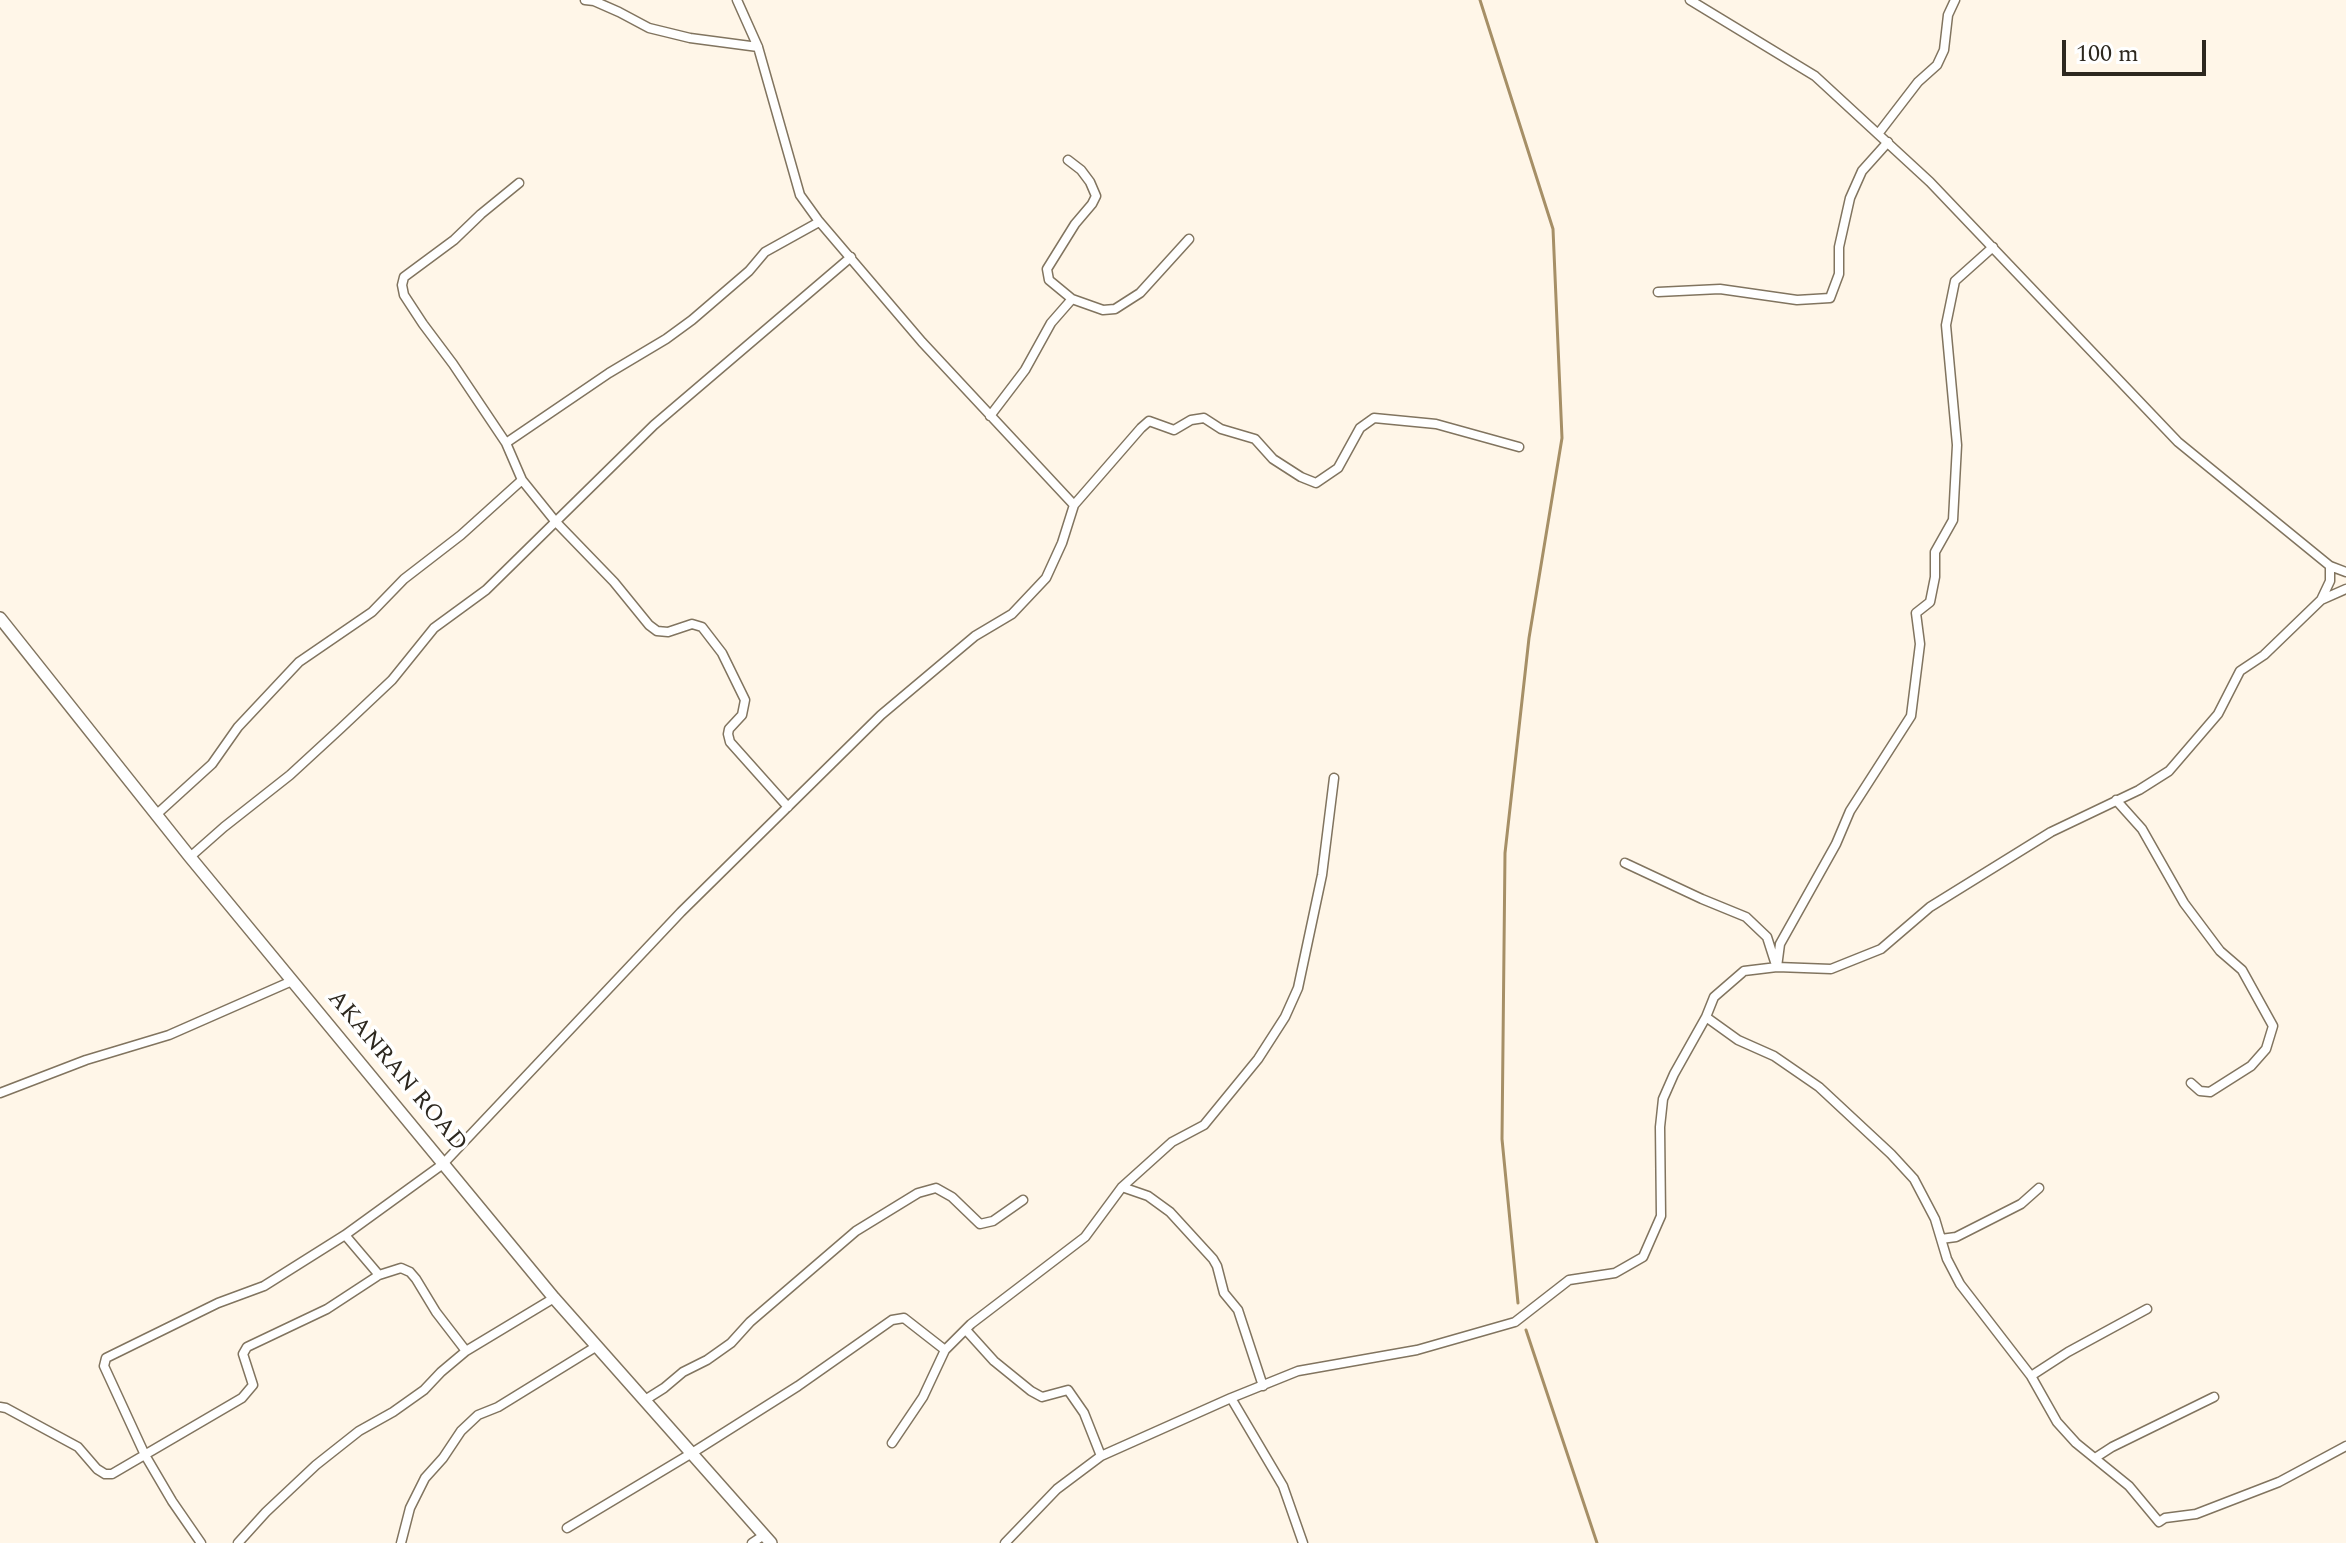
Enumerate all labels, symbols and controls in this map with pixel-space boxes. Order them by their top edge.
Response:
scale bar [2066,24,2210,74]
text: 100 m [2076,36,2139,72]
street label: AKANRAN ROAD [320,986,472,1158]

